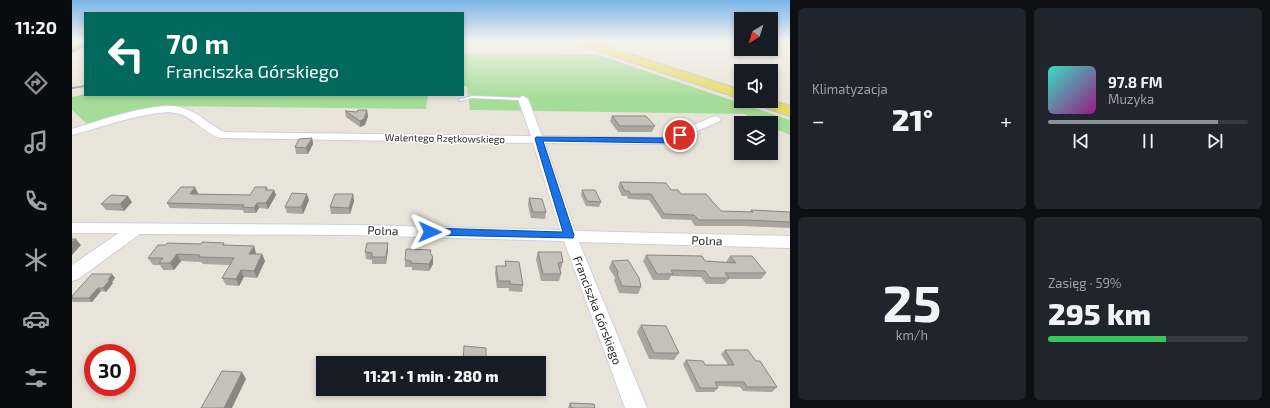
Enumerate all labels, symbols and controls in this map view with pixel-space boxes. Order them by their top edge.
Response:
north arrow [734,12,778,56]
map controls [734,12,778,160]
text: 11:20 [15,16,57,38]
text: 70 m [166,26,229,60]
icon: left [100,28,152,80]
text: Franciszka Górskiego [166,60,339,82]
button: sound [734,64,778,108]
icon: directions [22,69,50,97]
text: 97.8 FM [1108,73,1162,91]
text: Klimatyzacja [812,81,888,97]
text: Muzyka [1108,91,1154,107]
text: 21° [892,101,933,137]
text: − [812,107,825,133]
text: + [1000,107,1012,133]
button: layers [734,116,778,160]
pin [663,118,697,152]
icon: arrive [669,124,691,146]
icon: music [22,128,50,156]
icon: previous [1070,130,1092,152]
icon: pause [1137,130,1159,152]
icon: next [1204,130,1226,152]
street label: Walentego Rzętkowskiego [385,131,505,145]
icon: phone [22,187,50,215]
position arrow [409,211,451,253]
street label: Polna [367,222,399,238]
street label: Polna [691,232,723,248]
icon: climate [22,246,50,274]
street label: Franciszka Górskiego [571,254,625,367]
text: 25 [883,270,941,332]
text: Zasięg · 59% [1048,275,1121,291]
text: 295 km [1048,295,1151,331]
icon: car [22,305,50,333]
text: km/h [896,327,928,343]
speed limit sign: 30 [84,344,136,396]
icon: filters [22,364,50,392]
text: 11:21 · 1 min · 280 m [364,367,498,385]

